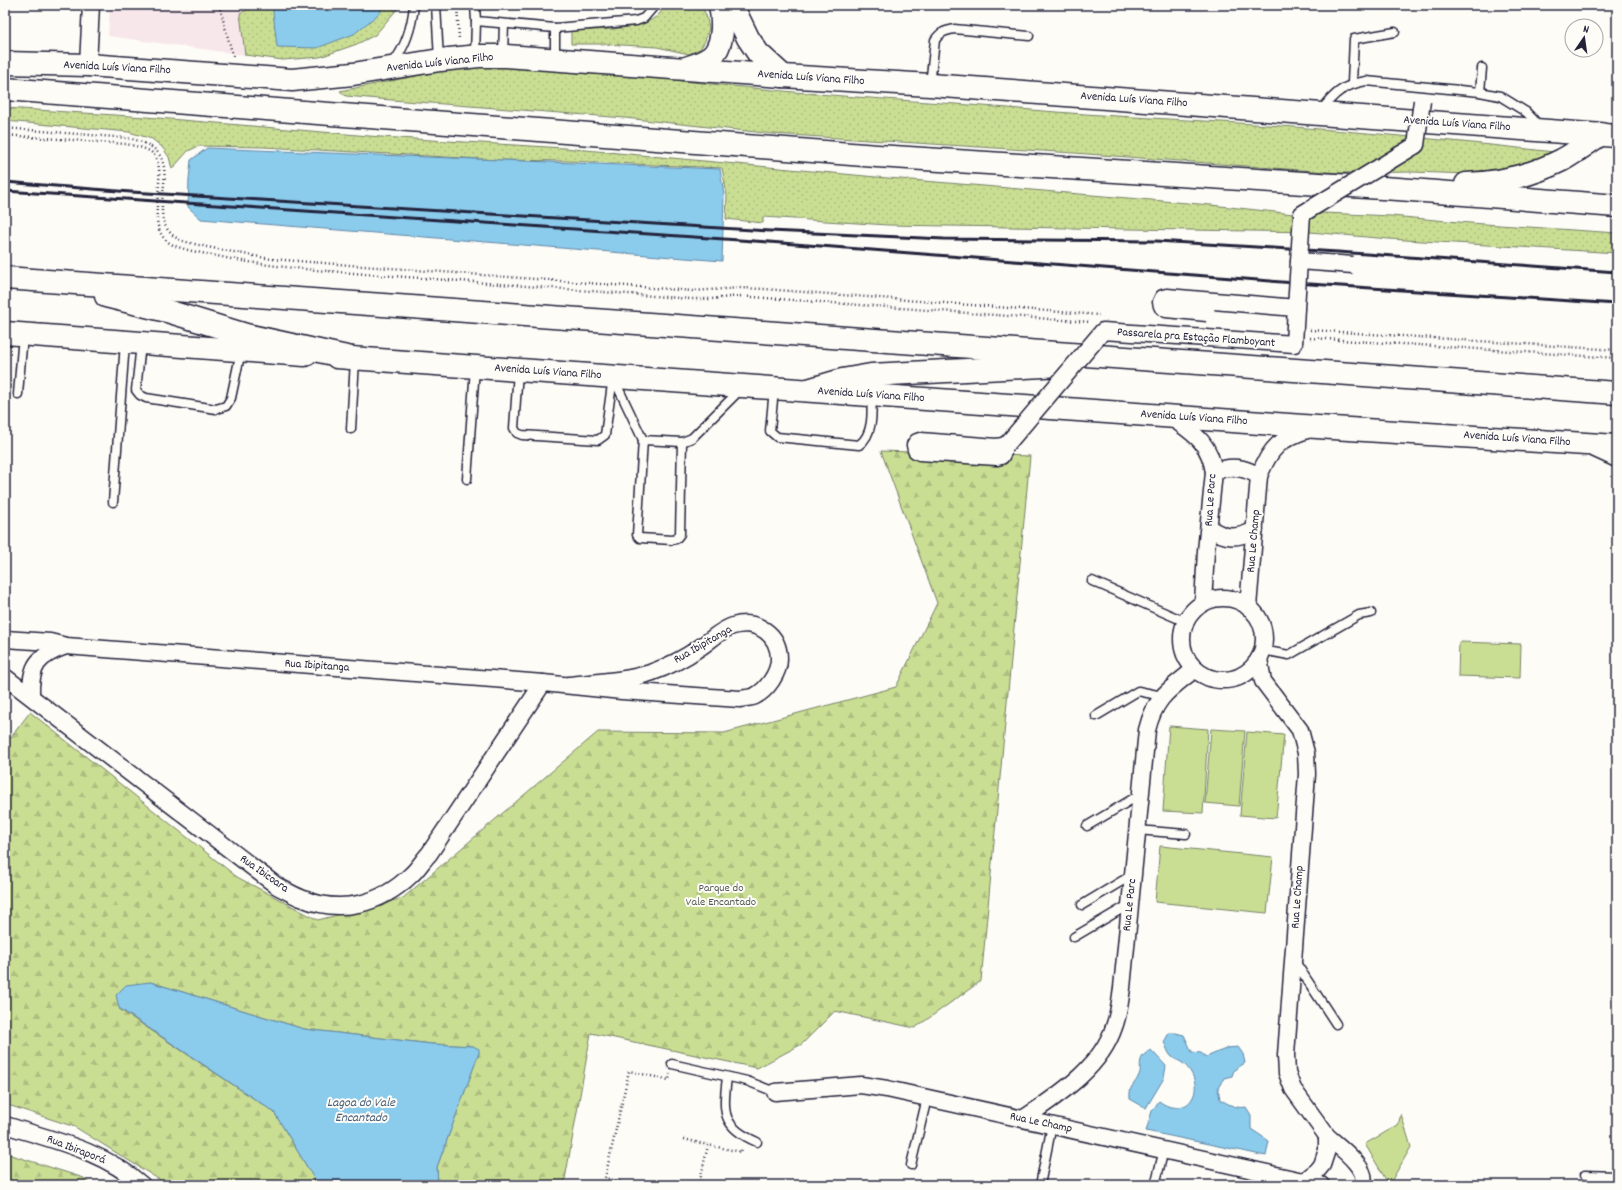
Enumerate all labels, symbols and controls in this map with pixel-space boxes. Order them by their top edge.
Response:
north arrow [1564,18,1604,58]
text: N [1581,22,1591,39]
street label: Avenida Luís Viana Filho [386,49,494,77]
street label: Avenida Luís Viana Filho [63,57,171,79]
street label: Avenida Luís Viana Filho [757,66,865,90]
street label: Avenida Luís Viana Filho [1080,88,1188,112]
street label: Avenida Luís Viana Filho [1403,112,1511,136]
street label: Passarela pra Estação Flamboyant [1116,324,1276,352]
street label: Avenida Luís Viana Filho [494,360,602,384]
street label: Avenida Luís Viana Filho [817,383,925,407]
street label: Avenida Luís Viana Filho [1140,406,1248,430]
street label: Avenida Luís Viana Filho [1463,427,1571,451]
street label: Rua Le Parc [1201,473,1221,527]
street label: Rua Le Champ [1243,509,1265,573]
street label: Rua Ibipitanga [671,621,736,669]
street label: Rua Ibipitanga [284,655,350,677]
street label: Rua Ibicoara [236,851,292,897]
street label: Rua Le Champ [1287,865,1309,929]
street label: Rua Le Parc [1119,878,1141,932]
park label: Parque do Vale Encantado [686,880,756,911]
water label: Lagoa do Vale Encantado [327,1094,396,1128]
street label: Rua Le Champ [1008,1108,1074,1138]
street label: Rua Ibiraporá [44,1131,108,1169]

